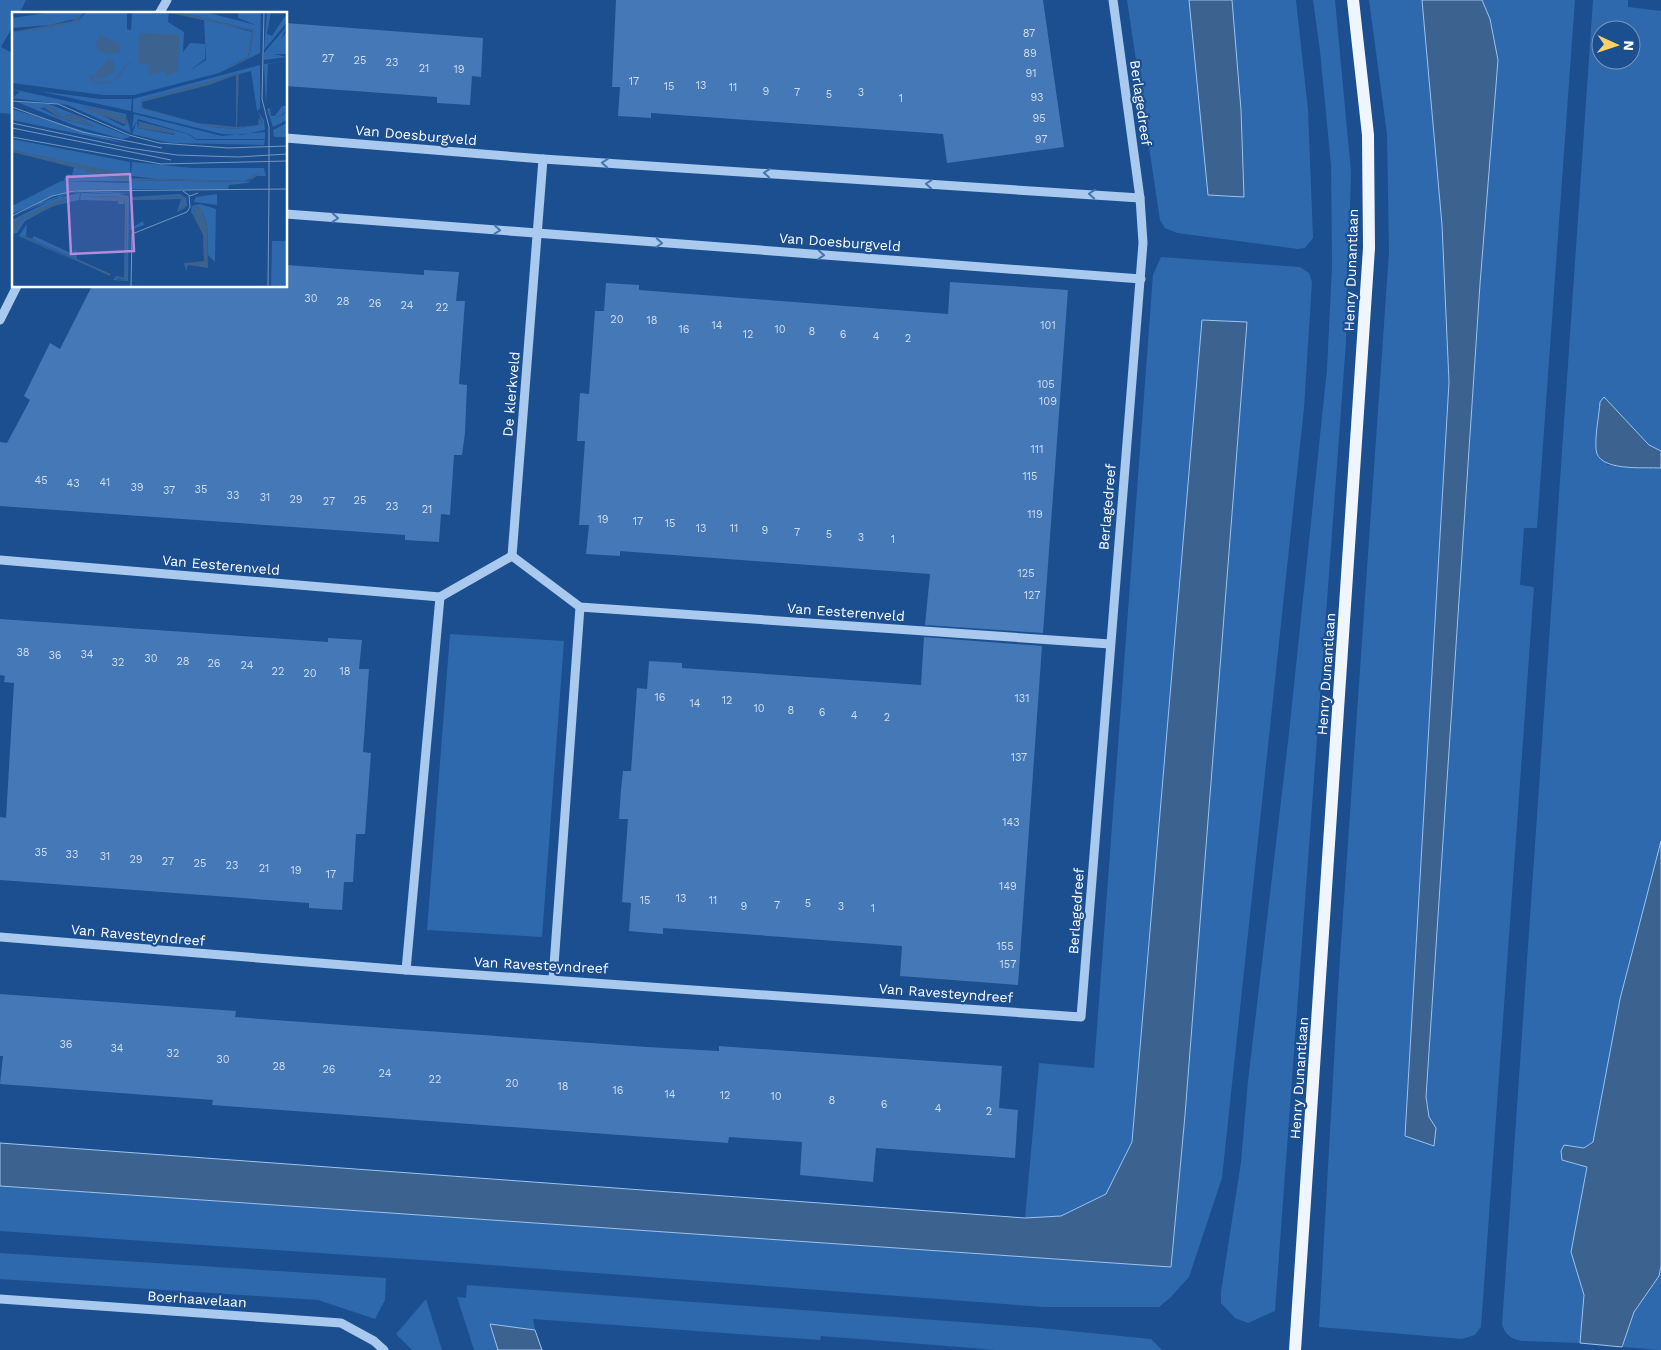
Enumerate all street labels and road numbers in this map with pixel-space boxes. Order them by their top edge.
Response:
street label: Berlagedreef [1127,59,1155,147]
street label: Van Doesburgveld [354,122,478,148]
street label: Henry Dunantlaan [1341,208,1361,332]
street label: Van Doesburgveld [778,230,902,254]
street label: De klerkveld [499,351,523,437]
street label: Berlagedreef [1095,463,1119,551]
street label: Van Eesterenveld [161,552,281,578]
street label: Van Eesterenveld [787,600,905,624]
street label: Henry Dunantlaan [1314,612,1338,736]
street label: Berlagedreef [1065,867,1087,955]
street label: Van Ravesteyndreef [70,921,206,949]
street label: Van Ravesteyndreef [473,953,609,977]
street label: Van Ravesteyndreef [878,980,1014,1006]
street label: Henry Dunantlaan [1287,1016,1311,1140]
street label: Boerhaavelaan [147,1288,247,1310]

